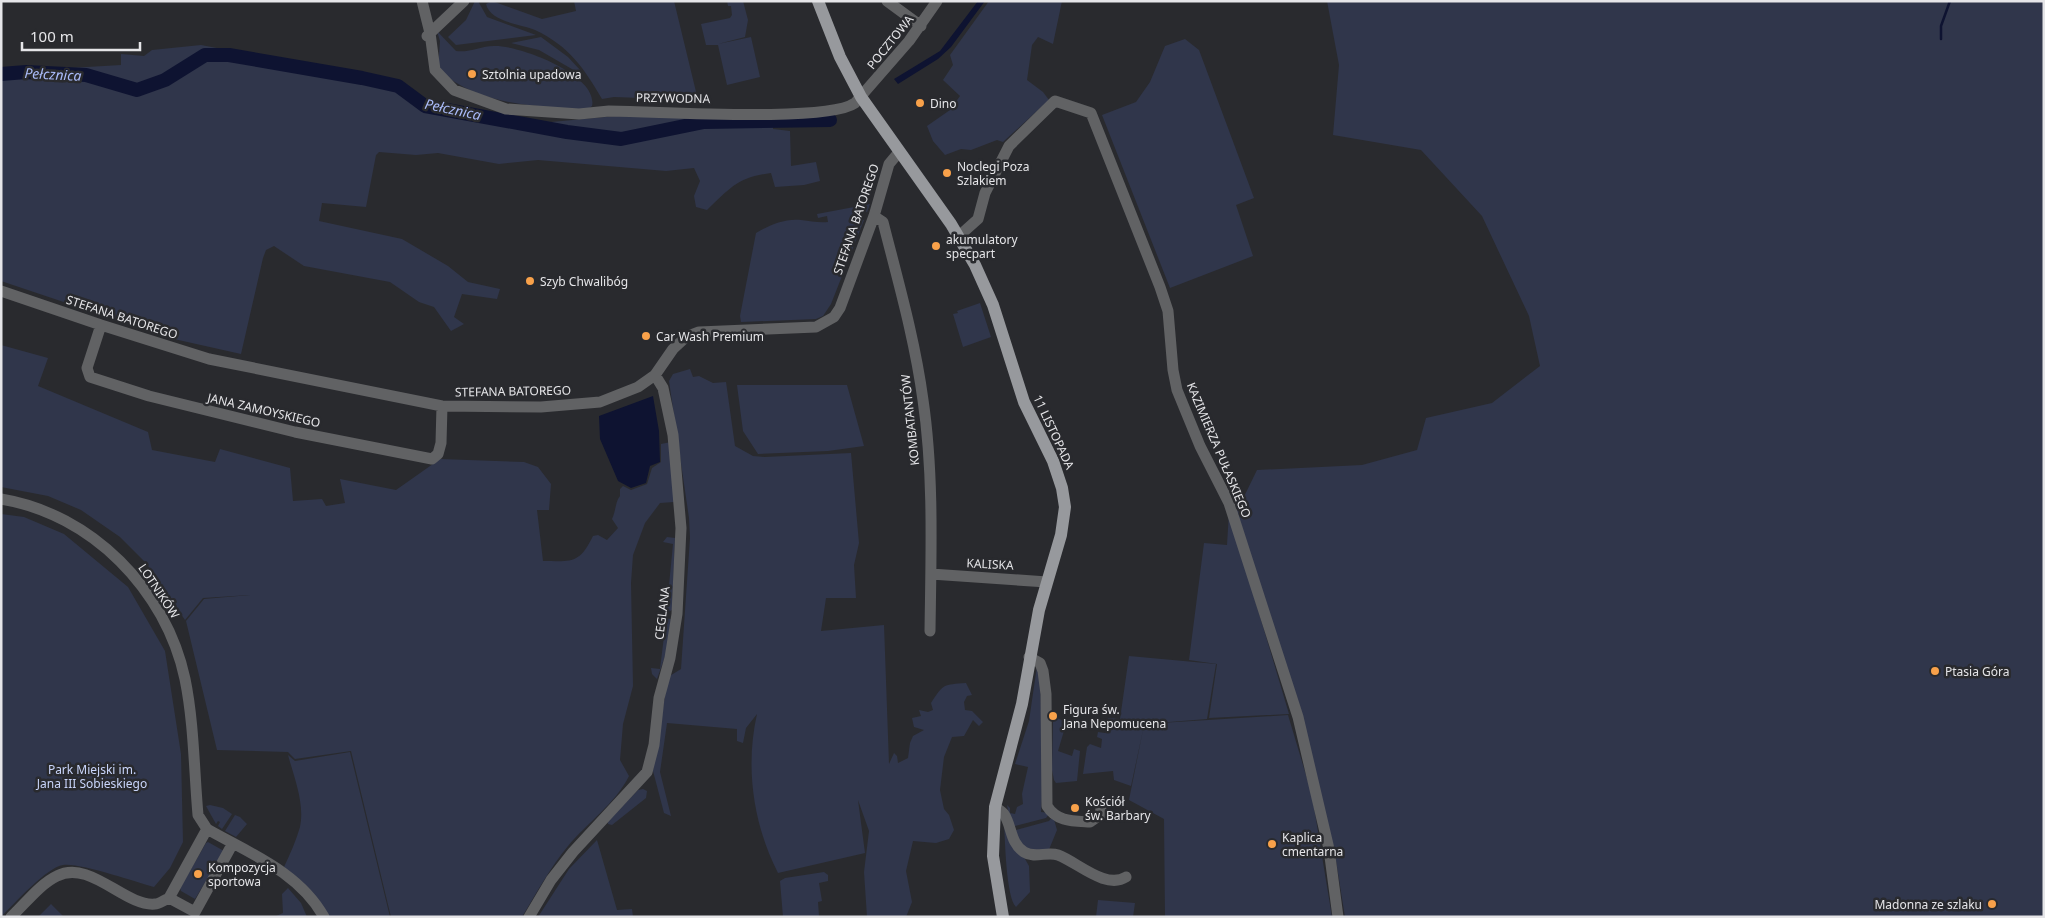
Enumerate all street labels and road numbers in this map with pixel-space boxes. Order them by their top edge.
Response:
street label: POCZTOWA [863,11,917,73]
street label: PRZYWODNA [636,89,711,107]
street label: STEFANA BATOREGO [829,161,883,277]
street label: STEFANA BATOREGO [64,291,180,343]
street label: KOMBATANTÓW [897,374,923,466]
street label: KAZIMIERZA PUŁASKIEGO [1183,380,1255,520]
street label: STEFANA BATOREGO [455,381,571,401]
street label: JANA ZAMOYSKIEGO [205,389,322,431]
street label: 11 LISTOPADA [1029,392,1079,472]
street label: KALISKA [966,554,1014,574]
street label: LOTNIKÓW [134,560,184,622]
street label: CEGLANA [650,585,674,641]

